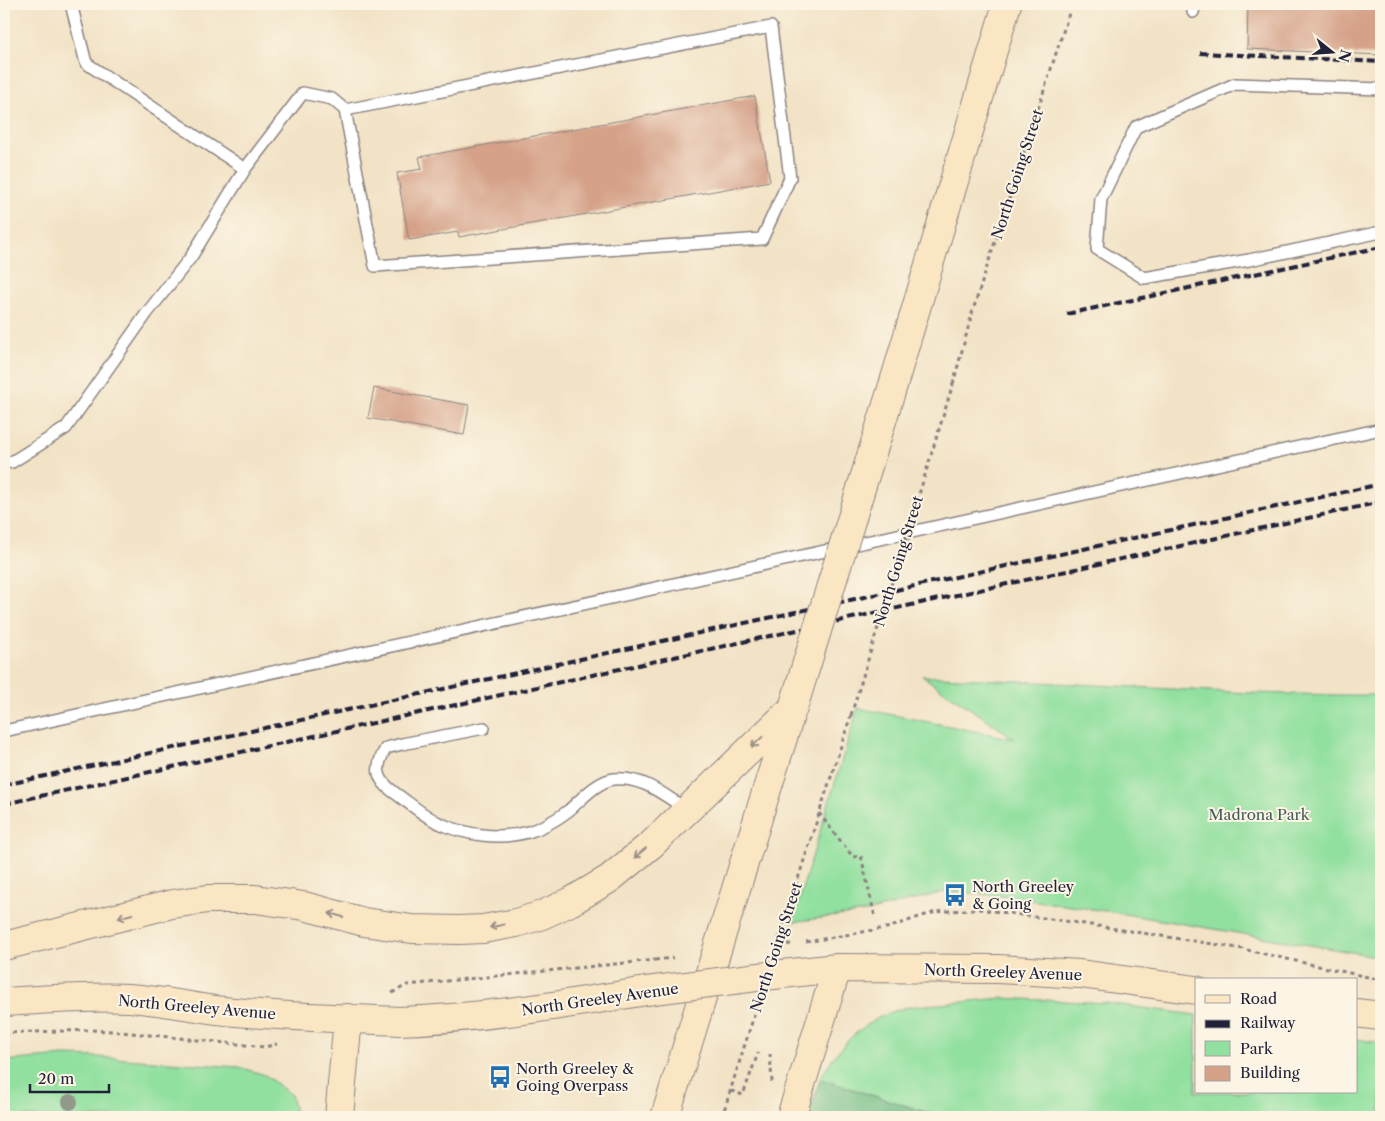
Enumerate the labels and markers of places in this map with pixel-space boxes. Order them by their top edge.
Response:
place label: North Greeley & Going [972,877,1075,913]
bus stop icon: North Greeley & Going [942,882,968,908]
place label: North Greeley & Going Overpass [516,1059,634,1095]
bus stop icon: North Greeley & Going Overpass [487,1064,513,1090]

